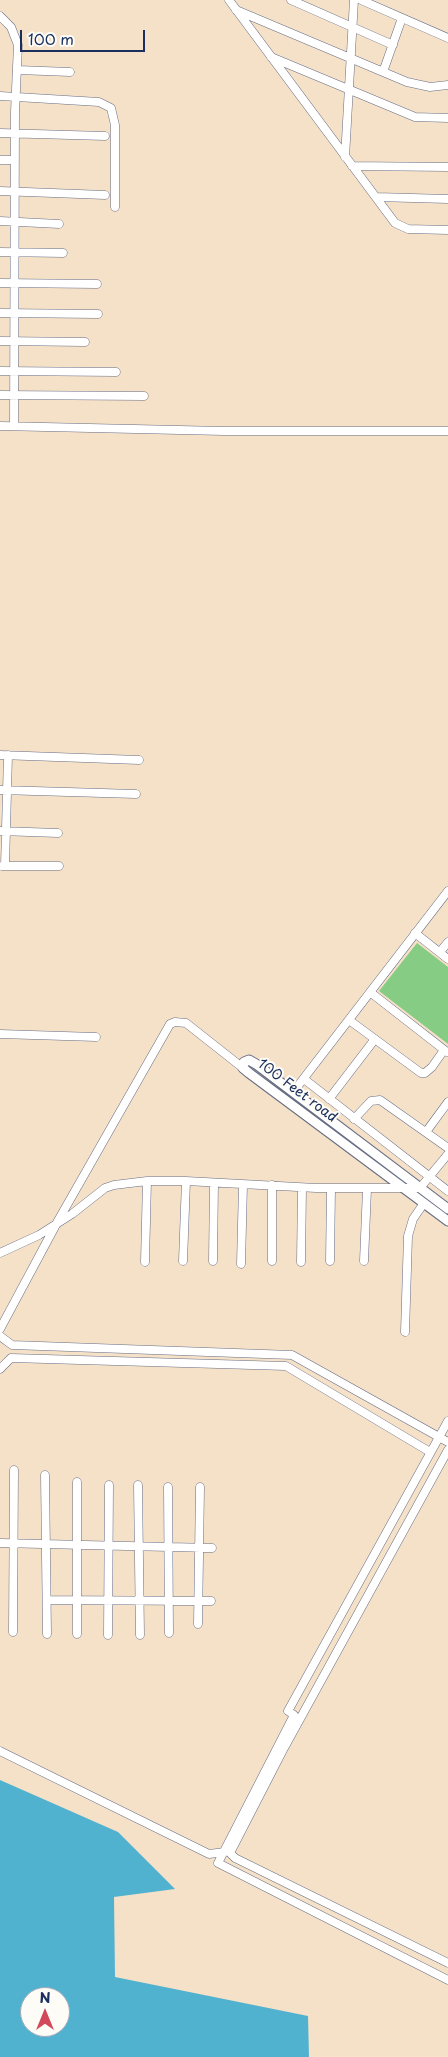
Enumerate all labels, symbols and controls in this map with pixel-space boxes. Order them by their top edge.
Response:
scale bar [22,20,148,52]
text: 100 m [28,27,74,50]
street label: 100 Feet road [254,1056,340,1126]
north arrow [20,1987,70,2037]
text: N [39,1987,51,2008]

